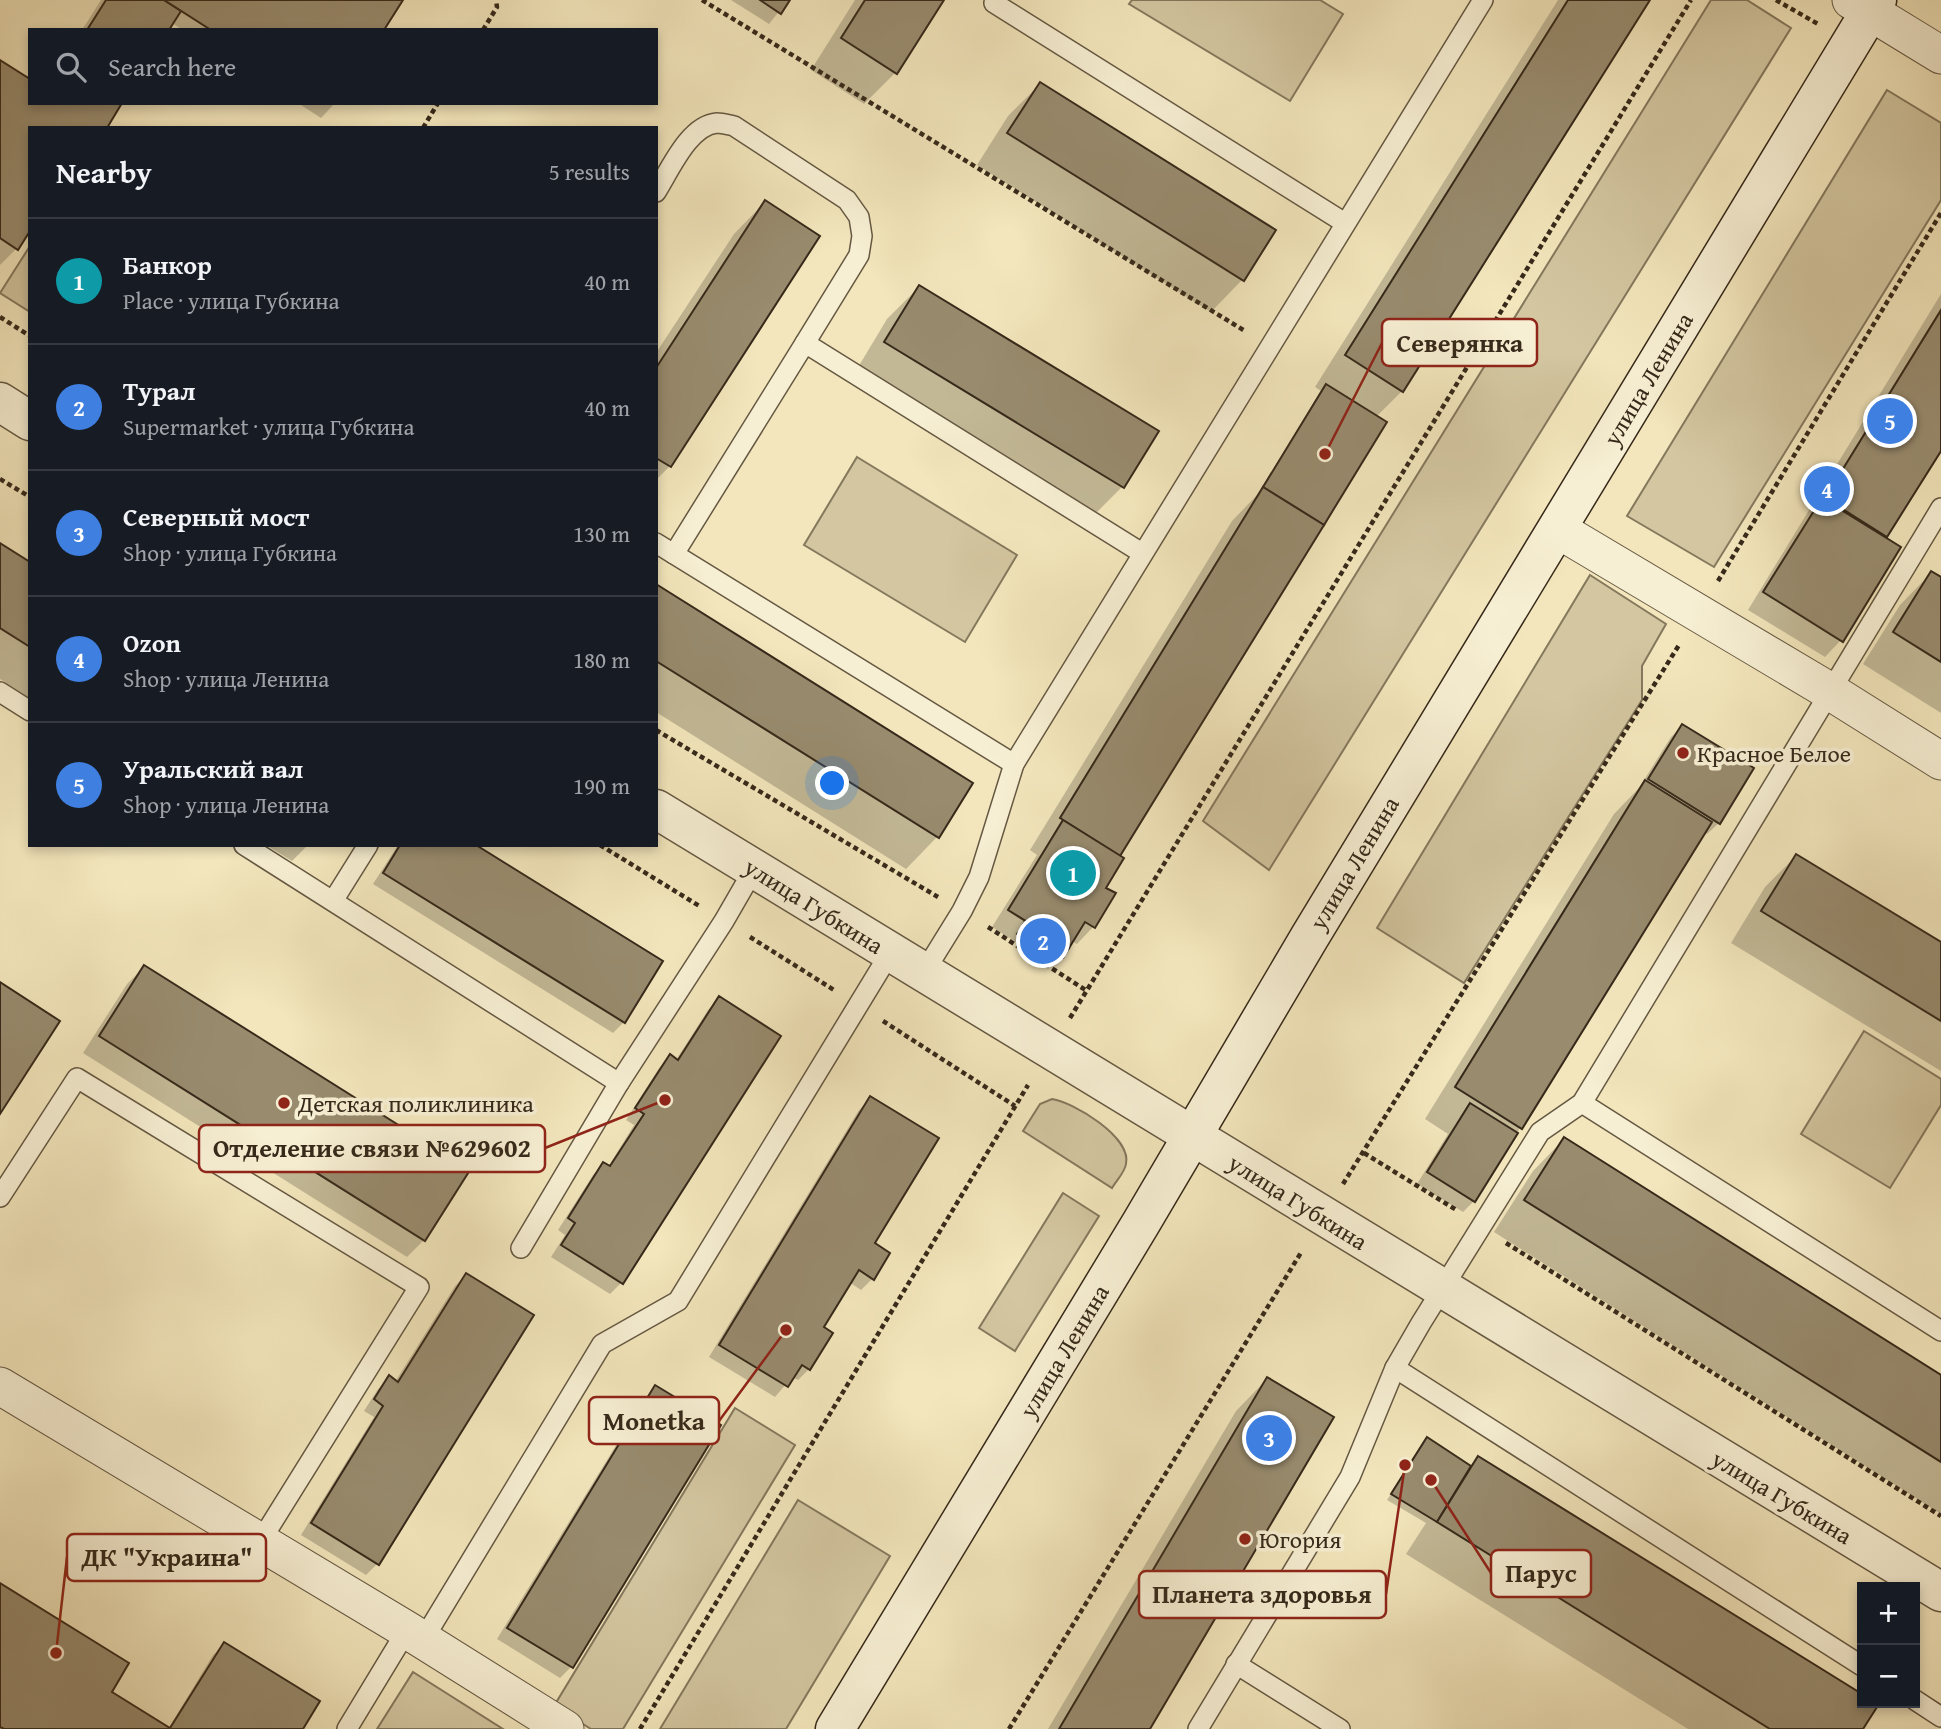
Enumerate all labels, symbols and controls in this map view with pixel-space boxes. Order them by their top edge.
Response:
search box [28,28,658,105]
text: Search here [108,47,236,86]
icon: search [52,48,90,86]
text: Nearby [56,150,152,194]
text: 5 results [549,155,630,188]
text: Банкор [123,245,212,284]
text: 1 [73,265,85,298]
text: 40 m [584,265,630,298]
text: Place · улица Губкина [123,284,339,317]
street label: улица Ленина [1594,305,1702,453]
callout: Северянка [1382,319,1537,366]
text: Северянка [1397,323,1524,362]
text: Турал [123,371,195,410]
text: 2 [73,391,85,424]
text: 40 m [584,391,630,424]
pin: 5 [1867,395,1913,447]
text: Supermarket · улица Губкина [123,410,414,443]
pin: 4 [1804,463,1850,515]
text: Северный мост [123,497,309,536]
text: 3 [73,517,85,550]
text: 130 m [573,517,630,550]
text: Shop · улица Губкина [123,536,337,569]
text: Ozon [123,623,181,662]
text: 4 [73,643,85,676]
text: 180 m [573,643,630,676]
text: Shop · улица Ленина [123,662,329,695]
place label: Красное Белое [1697,736,1851,771]
marker: Красное Белое [1675,745,1691,761]
text: Уральский вал [123,749,303,788]
your location [815,766,849,800]
text: 5 [73,769,85,802]
text: 190 m [573,769,630,802]
text: Shop · улица Ленина [123,788,329,821]
street label: улица Ленина [1300,789,1408,937]
pin: 1 [1050,847,1096,899]
street label: улица Губкина [737,849,891,963]
pin: 2 [1020,915,1066,967]
place label: Детская поликлиника [297,1086,534,1121]
marker: Детская поликлиника [276,1095,292,1111]
callout: Отделение связи №629602 [199,1125,545,1172]
text: Отделение связи №629602 [213,1128,531,1167]
street label: улица Губкина [1221,1145,1375,1259]
street label: улица Ленина [1010,1277,1118,1425]
callout: Monetka [589,1397,719,1444]
text: Monetka [603,1401,706,1440]
pin: 3 [1246,1412,1292,1464]
street label: улица Губкина [1704,1441,1859,1553]
place label: Югория [1259,1522,1341,1557]
marker: Югория [1237,1531,1253,1547]
callout: ДК "Украина" [67,1534,266,1581]
text: ДК "Украина" [80,1537,253,1576]
callout: Парус [1491,1550,1591,1597]
text: Парус [1505,1553,1577,1592]
callout: Планета здоровья [1139,1571,1386,1618]
text: Планета здоровья [1152,1574,1372,1613]
map controls [1857,1582,1920,1708]
button: + [1857,1582,1920,1645]
button: − [1857,1645,1920,1708]

